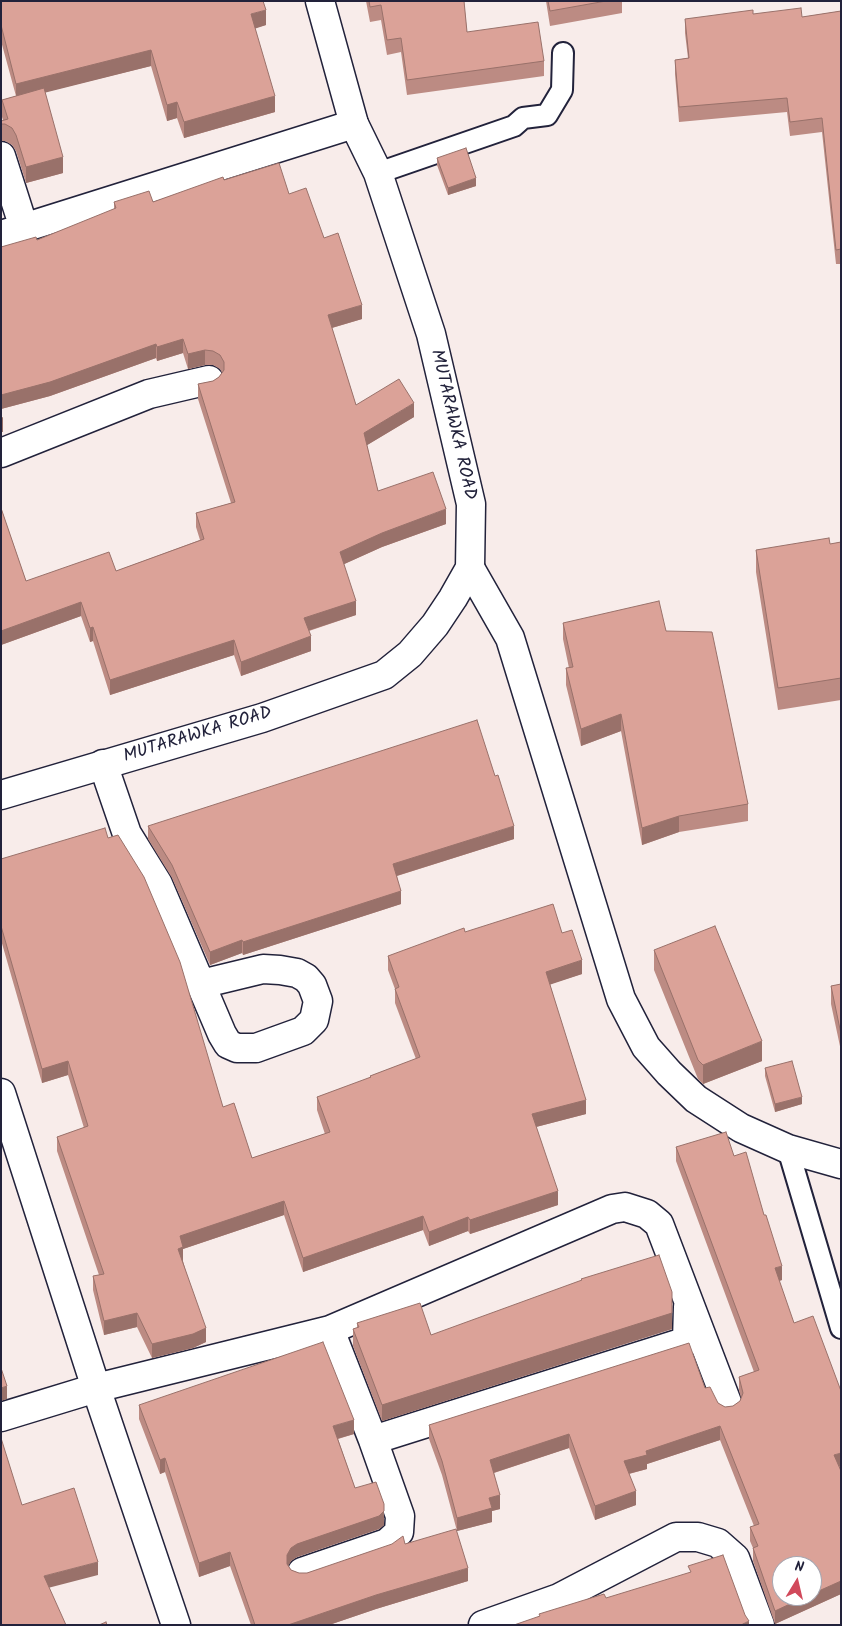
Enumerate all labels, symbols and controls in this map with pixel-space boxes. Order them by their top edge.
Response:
street label: MUTARAWKA ROAD [424,348,480,502]
street label: MUTARAWKA ROAD [121,703,275,769]
north arrow [772,1556,822,1606]
text: N [793,1556,805,1579]

